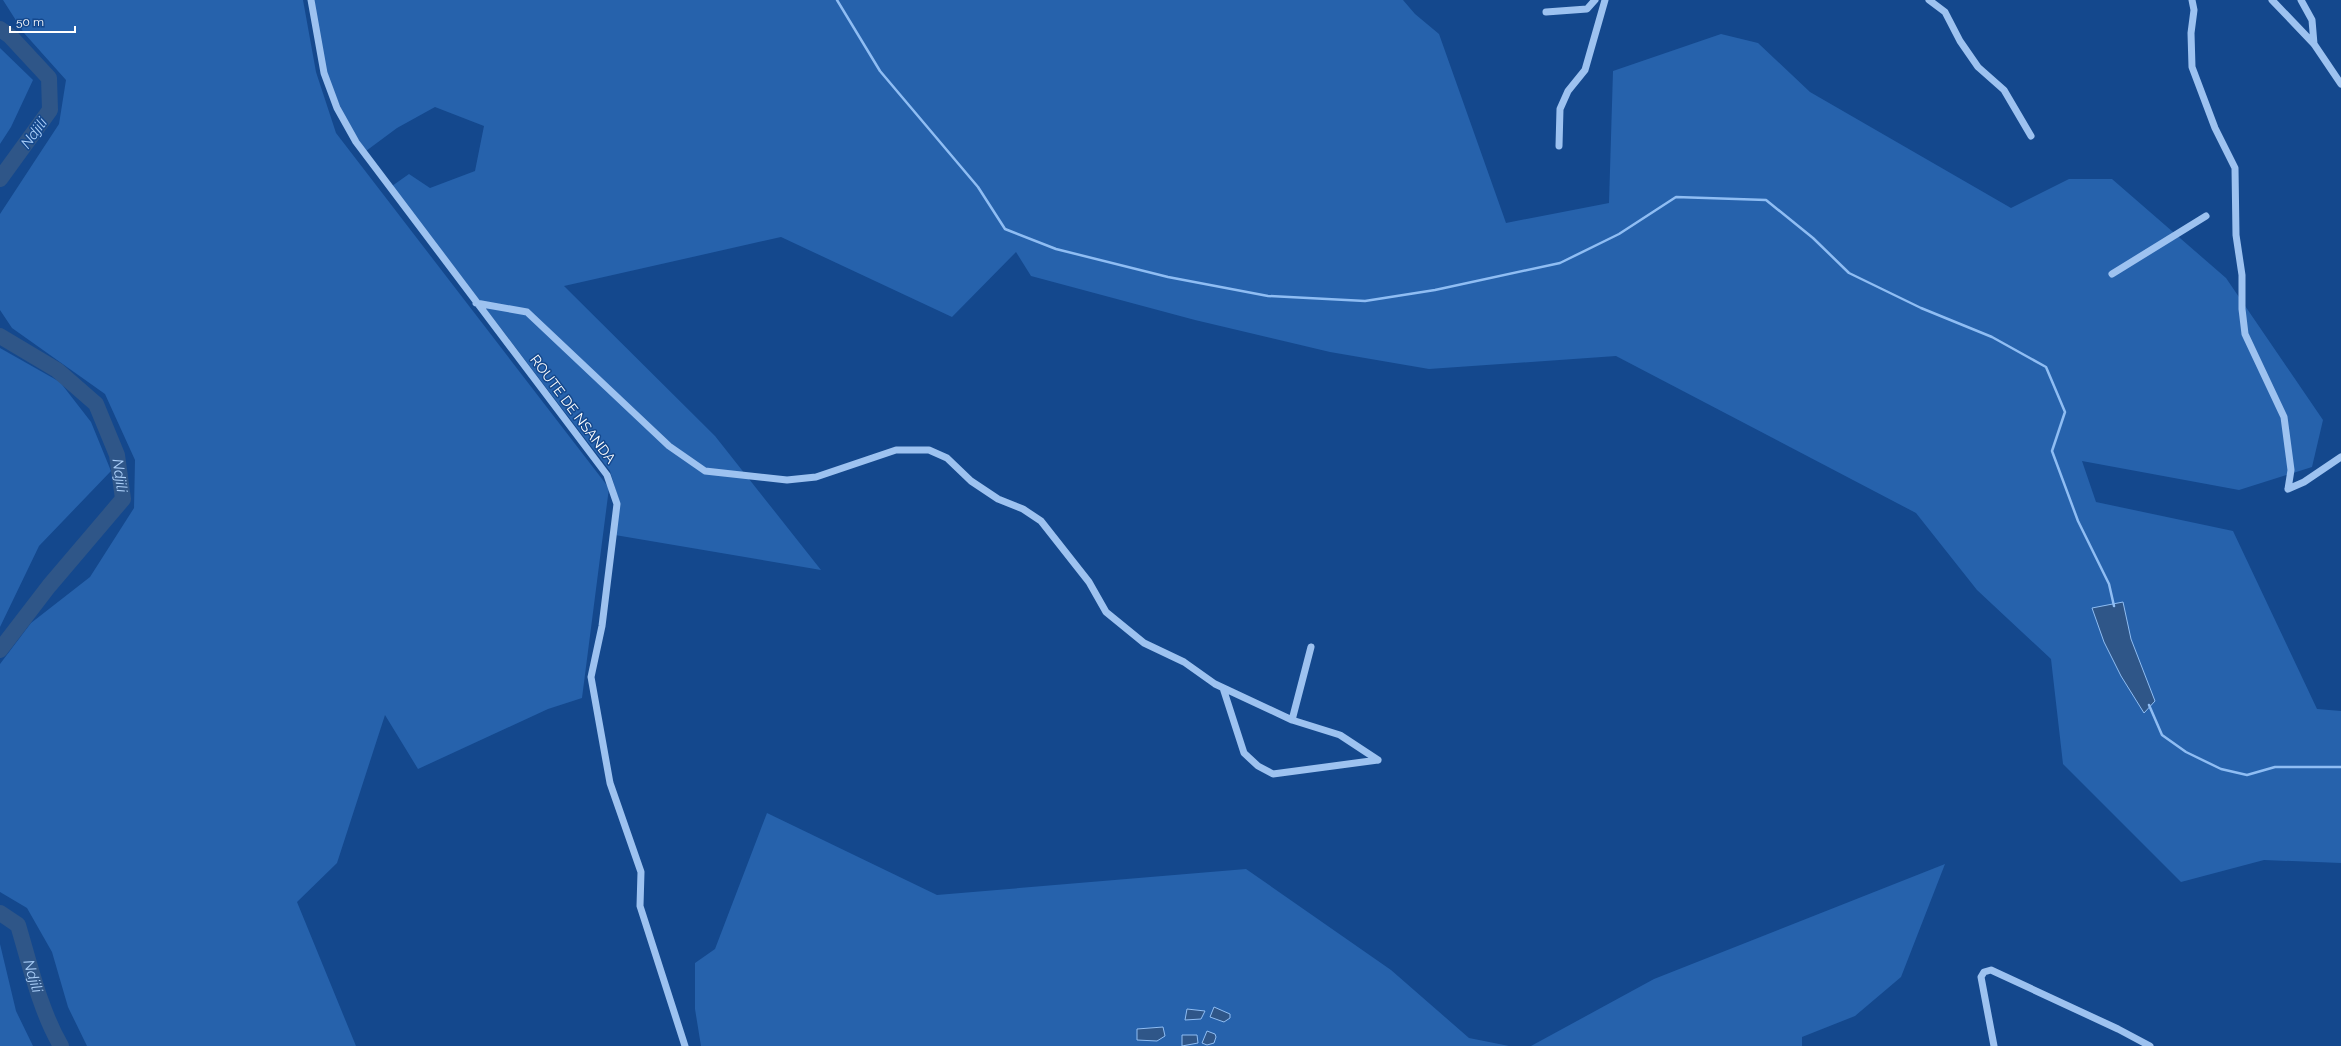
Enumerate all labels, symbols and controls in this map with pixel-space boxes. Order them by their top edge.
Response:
scale bar [10,8,75,34]
text: 50 m [16,15,44,29]
water label: Ndjili [17,113,52,152]
street label: ROUTE DE NSANDA [527,352,619,467]
water label: Ndjili [109,458,131,494]
water label: Ndjili [19,958,47,996]

